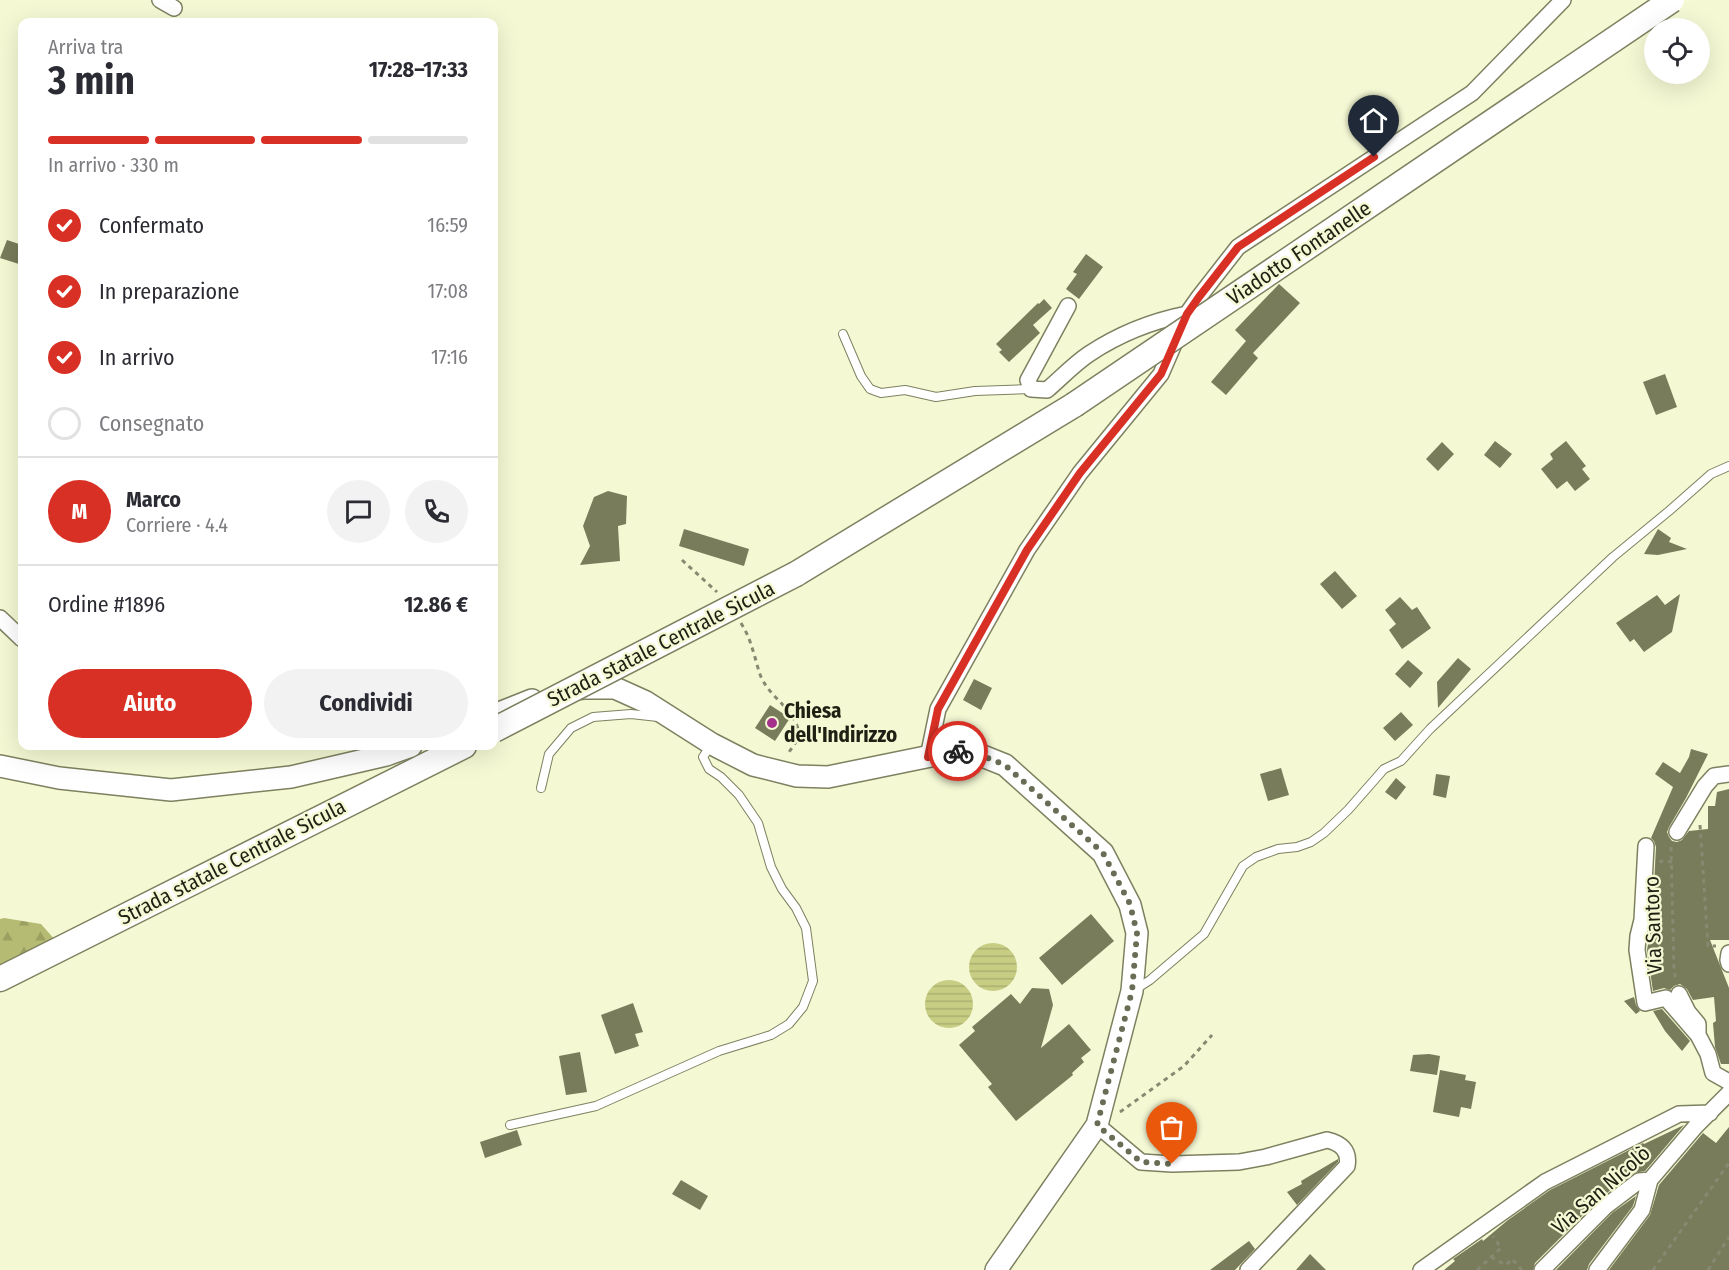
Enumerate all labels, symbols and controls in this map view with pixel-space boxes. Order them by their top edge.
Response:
map controls [1644,18,1710,84]
button: locate [1644,18,1710,84]
text: Arriva tra [48,35,123,59]
text: 17:28–17:33 [369,56,468,83]
text: 3 min [48,58,135,104]
pin [1348,95,1399,157]
icon: home [1357,104,1390,137]
text: In arrivo · 330 m [48,153,179,177]
street label: Viadotto Fontanelle [1222,195,1376,311]
icon: check [48,209,81,242]
text: Confermato [99,212,204,239]
text: 16:59 [427,213,468,237]
icon: check [48,275,81,308]
text: In preparazione [99,278,240,305]
text: 17:08 [427,279,468,303]
icon: check [48,341,81,374]
text: In arrivo [99,344,174,371]
text: 17:16 [431,345,468,369]
text: Consegnato [99,410,204,437]
button: chat [327,480,390,543]
button: phone [405,480,468,543]
text: Marco [126,486,181,513]
text: M [72,498,87,525]
text: Corriere · 4.4 [126,513,228,537]
street label: Strada statale Centrale Sicula [543,575,779,713]
text: Ordine #1896 [48,591,165,618]
text: 12.86 € [404,591,468,618]
button: Aiuto [48,669,252,738]
button: Condividi [264,669,468,738]
place label: Chiesa dell'Indirizzo [784,698,897,748]
marker: Chiesa dell'Indirizzo [765,716,779,730]
courier [928,721,988,781]
icon: bike [942,735,975,768]
street label: Strada statale Centrale Sicula [114,793,350,931]
street label: Via Santoro [1638,875,1668,975]
pin [1146,1102,1197,1164]
icon: bag [1155,1111,1188,1144]
street label: Via San Nicolò [1546,1140,1656,1240]

